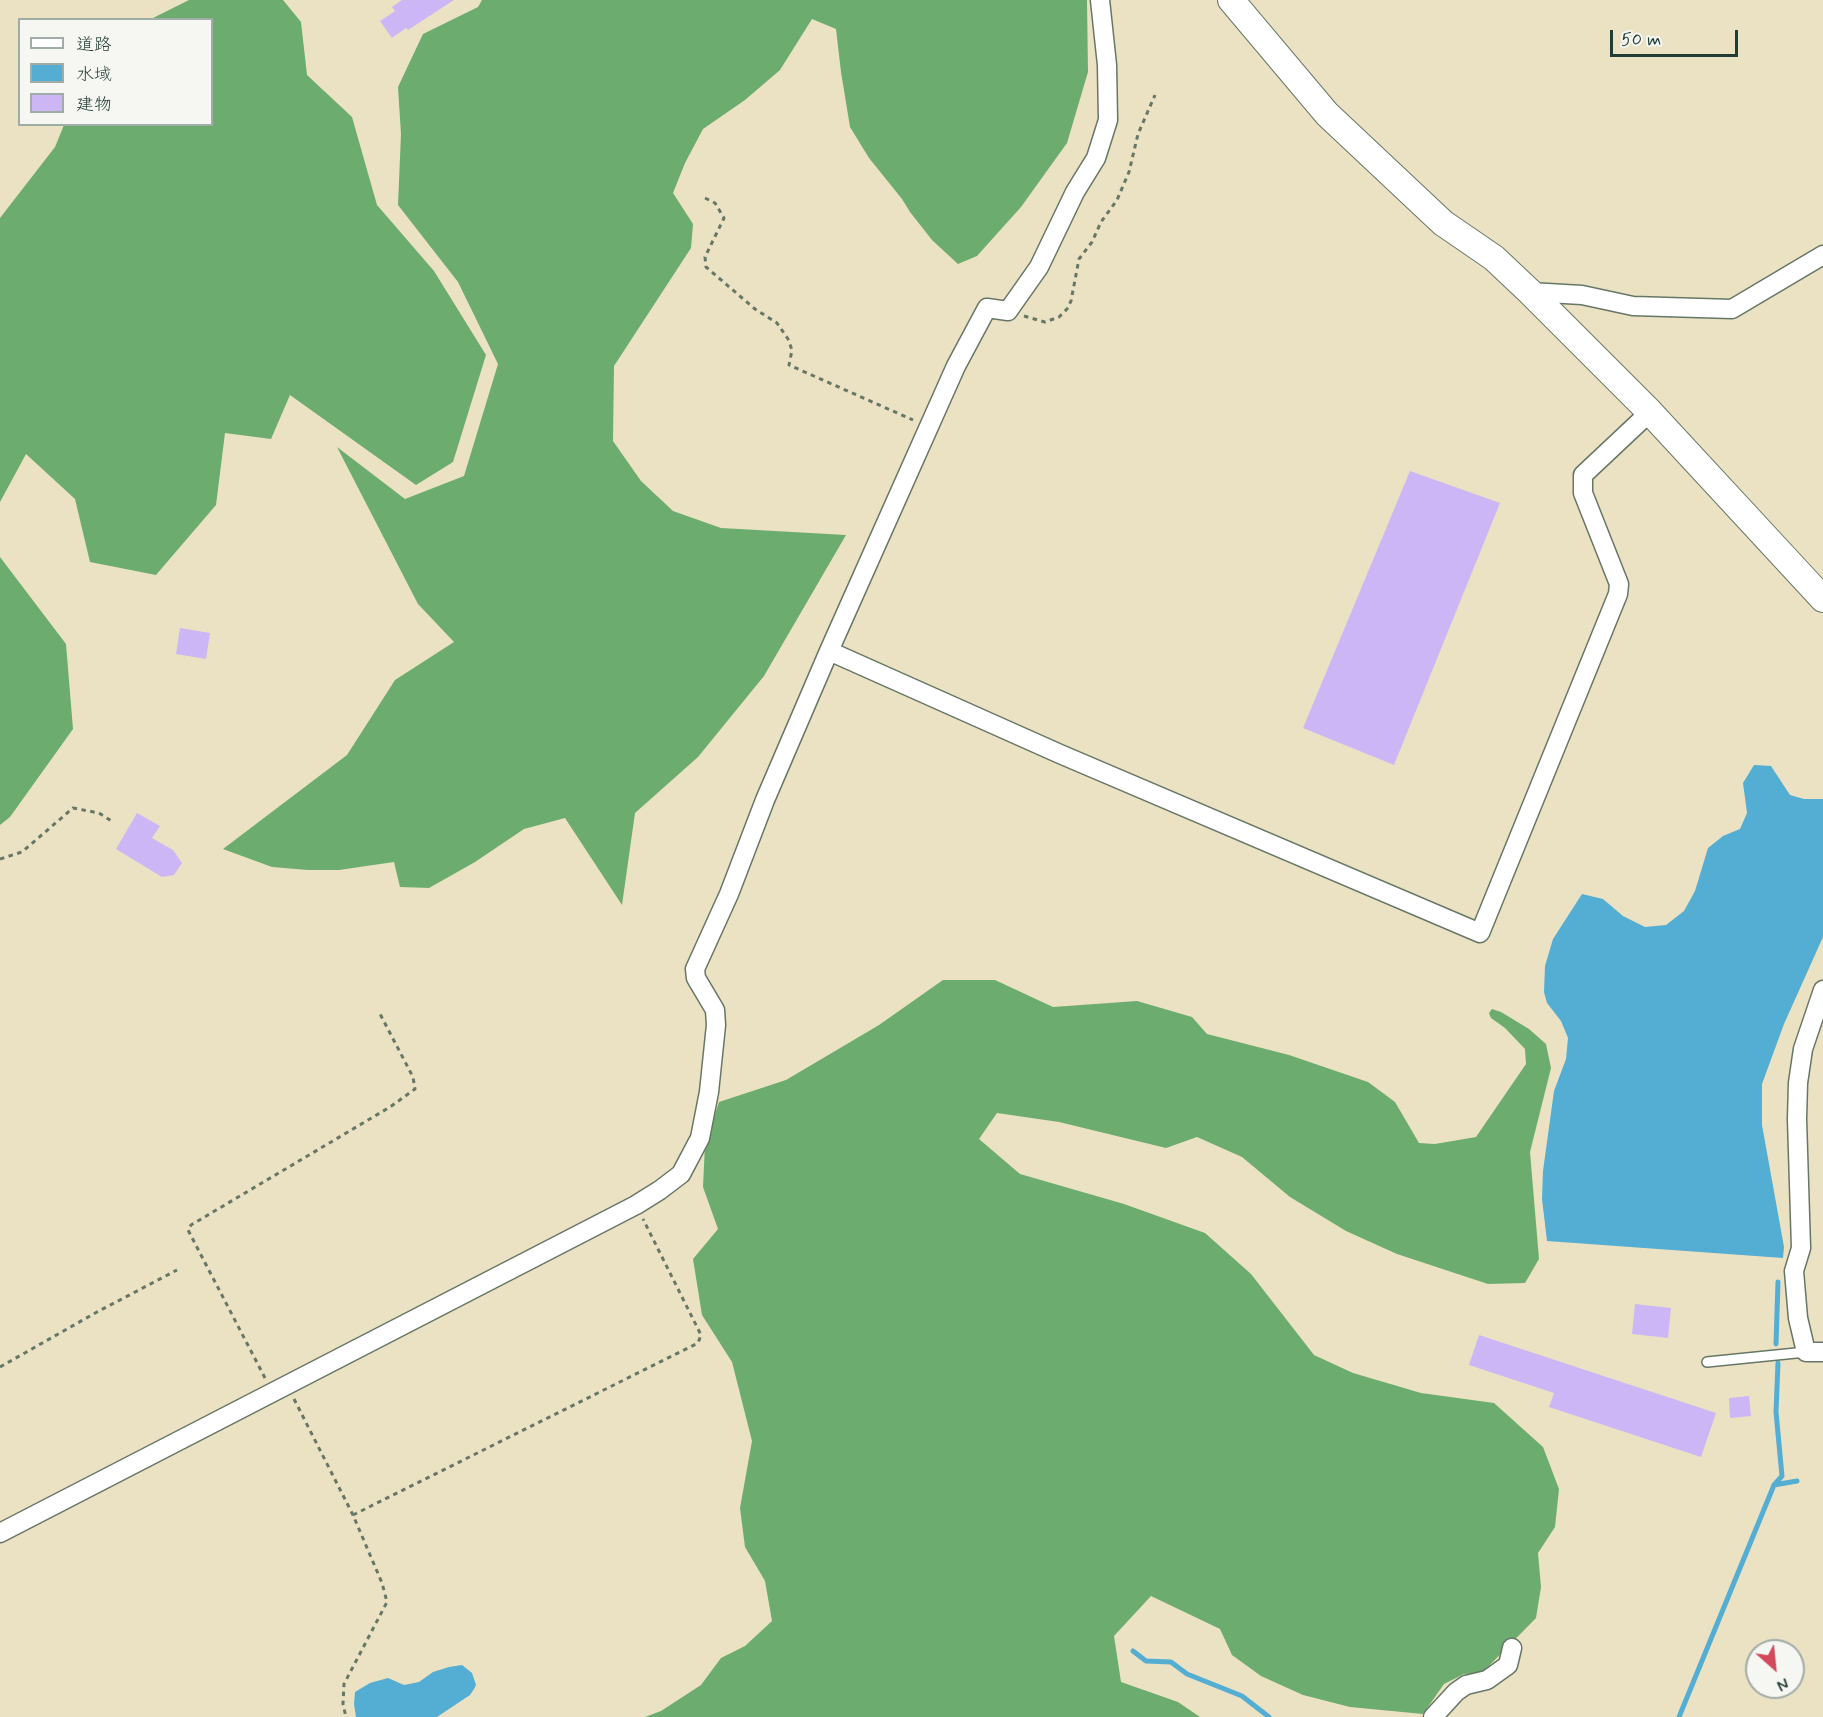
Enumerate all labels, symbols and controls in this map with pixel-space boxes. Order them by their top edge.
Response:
legend [18,18,213,126]
scale bar [1613,18,1740,56]
text: 50 m [1621,28,1661,52]
text: 道路 [76,33,112,57]
text: 水域 [76,63,112,87]
text: 建物 [76,93,112,117]
north arrow [1745,1639,1805,1699]
text: N [1773,1672,1792,1695]

